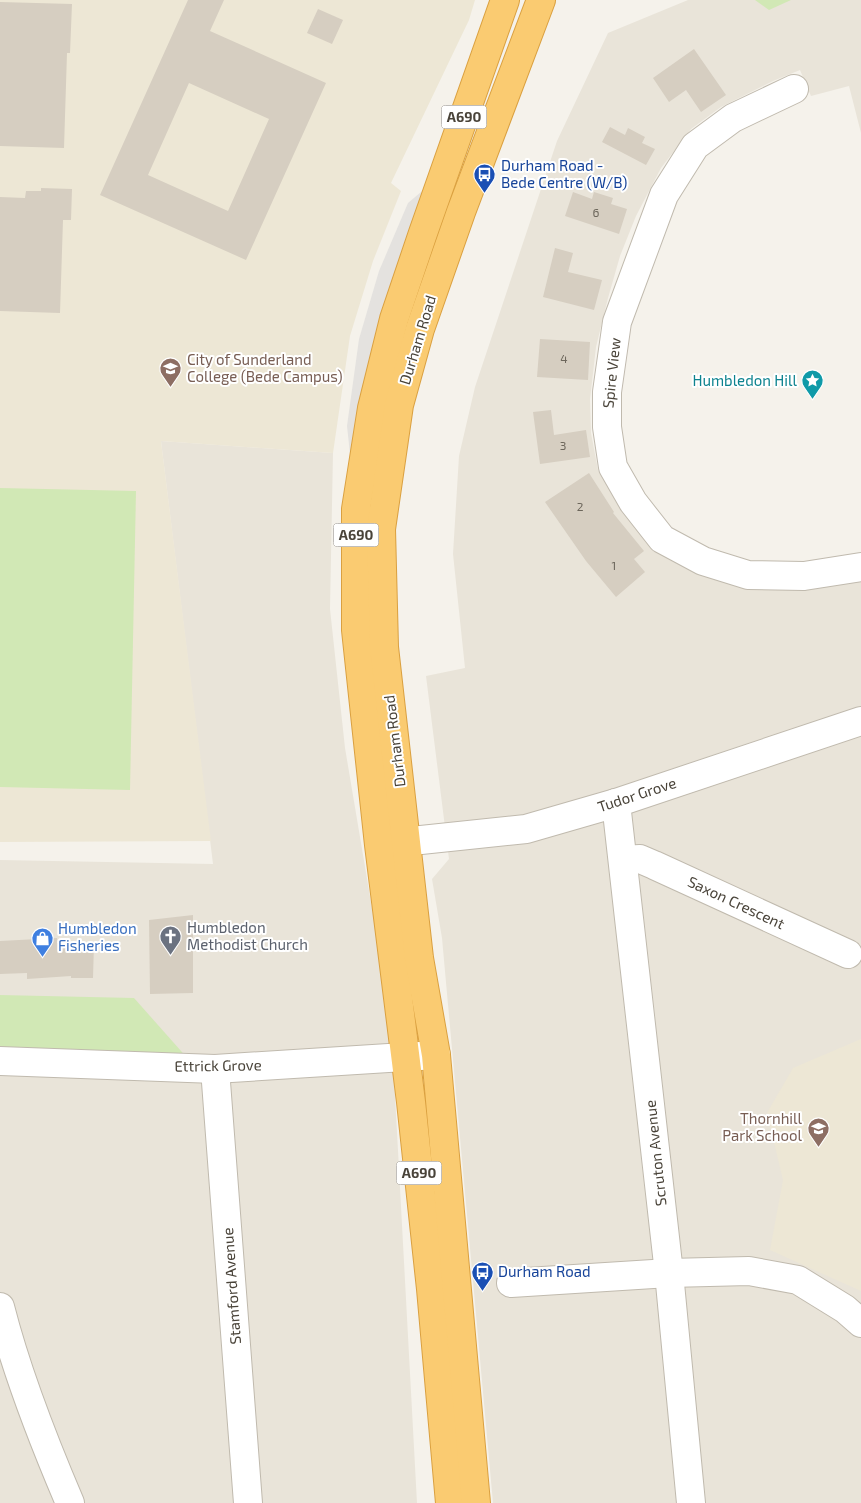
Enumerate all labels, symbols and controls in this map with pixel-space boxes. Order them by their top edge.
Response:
road number: A690 [442,105,486,128]
place label: Durham Road - Bede Centre (W/B) [501,156,627,191]
bus stop icon: Durham Road - Bede Centre (W/B) [473,163,497,194]
house number: 6 [593,205,600,219]
street label: Durham Road [395,293,439,387]
street label: Spire View [598,337,624,409]
place label: City of Sunderland College (Bede Campus) [187,350,343,385]
house number: 4 [560,351,568,365]
school or university icon: City of Sunderland College (Bede Campus) [159,357,183,388]
place icon: Humbledon Hill [801,369,825,400]
place label: Humbledon Hill [692,371,798,389]
house number: 3 [560,438,566,452]
house number: 2 [577,499,584,513]
road number: A690 [334,524,378,546]
house number: 1 [612,558,616,572]
street label: Durham Road [379,694,409,788]
street label: Tudor Grove [595,773,678,815]
street label: Saxon Crescent [685,872,788,933]
place label: Humbledon Methodist Church [187,918,308,953]
place label: Humbledon Fisheries [58,919,137,954]
church icon: Humbledon Methodist Church [159,925,183,956]
shop icon: Humbledon Fisheries [30,926,54,957]
street label: Ettrick Grove [174,1055,262,1075]
street label: Scruton Avenue [640,1099,670,1207]
place label: Thornhill Park School [722,1109,803,1144]
school or university icon: Thornhill Park School [806,1116,830,1147]
road number: A690 [396,1162,442,1184]
street label: Stamford Avenue [218,1227,244,1345]
bus stop icon: Durham Road [470,1260,494,1291]
place label: Durham Road [498,1262,591,1280]

